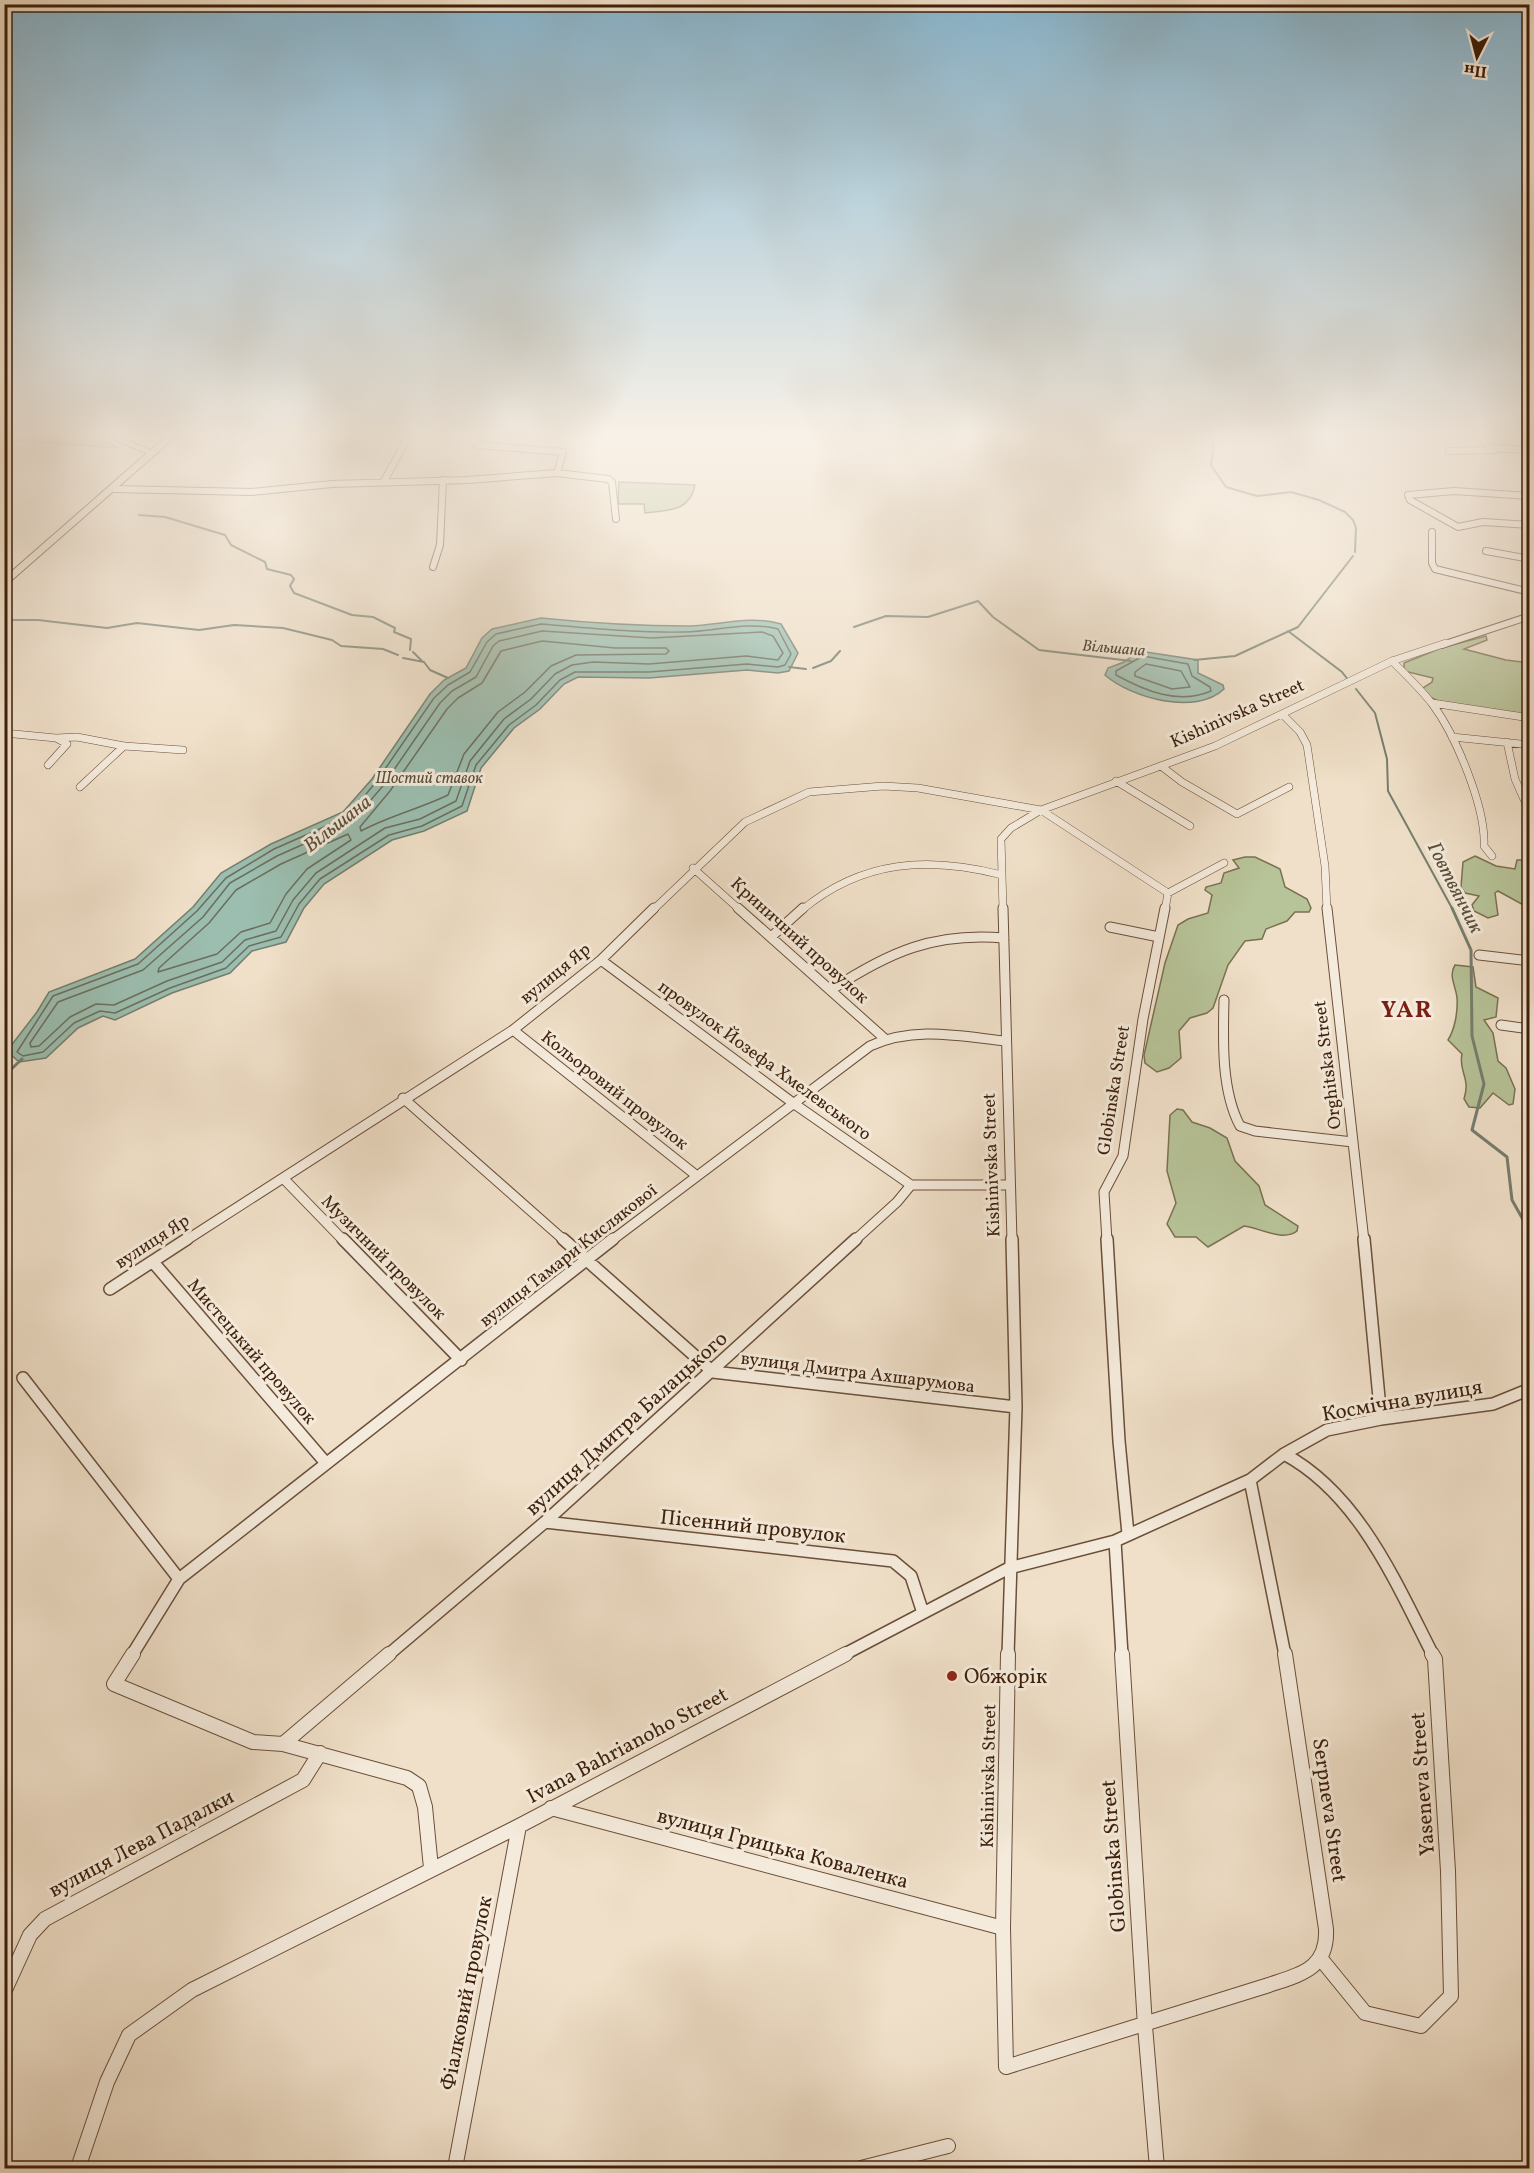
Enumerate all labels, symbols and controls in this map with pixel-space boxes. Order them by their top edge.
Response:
north arrow [1447,27,1507,87]
text: Пн [1463,58,1488,82]
water label: Вільшана [1081,635,1147,663]
street label: Kishinivska Street [1167,674,1309,755]
water label: Шостий ставок [375,768,483,790]
water label: Вільшана [298,789,378,860]
water label: Говтвянчик [1419,837,1489,939]
street label: Криничний провулок [724,872,874,1010]
street label: вулиця Яр [515,938,597,1010]
street label: провулок Йозефа Хмелевського [652,975,876,1147]
district label: YAR [1381,994,1433,1028]
street label: Orghitska Street [1308,999,1349,1131]
street label: Globinska Street [1092,1023,1137,1157]
street label: Кольоровий провулок [535,1026,693,1157]
street label: Kishinivska Street [977,1092,1008,1238]
street label: вулиця Тамари Кислякової [475,1178,664,1334]
street label: Музичний провулок [315,1190,451,1326]
street label: вулиця Яр [111,1209,195,1276]
street label: Мистецький провулок [181,1274,321,1430]
street label: вулиця Дмитра Балацького [520,1325,734,1523]
street label: вулиця Дмитра Ахшарумова [739,1347,976,1400]
street label: Космічна вулиця [1320,1373,1485,1430]
street label: Пісенний провулок [659,1503,847,1552]
place label: Обжорік [964,1663,1047,1692]
marker: Обжорік [945,1669,959,1683]
street label: Ivana Bahrianoho Street [522,1681,734,1812]
street label: Kishinivska Street [976,1704,1003,1848]
street label: Yaseneva Street [1404,1711,1443,1857]
street label: Serpneva Street [1304,1736,1353,1884]
street label: Globinska Street [1095,1779,1134,1933]
street label: вулиця Лева Падалки [44,1783,240,1906]
street label: вулиця Грицька Коваленка [654,1802,912,1897]
street label: Фіалковий провулок [434,1894,501,2093]

